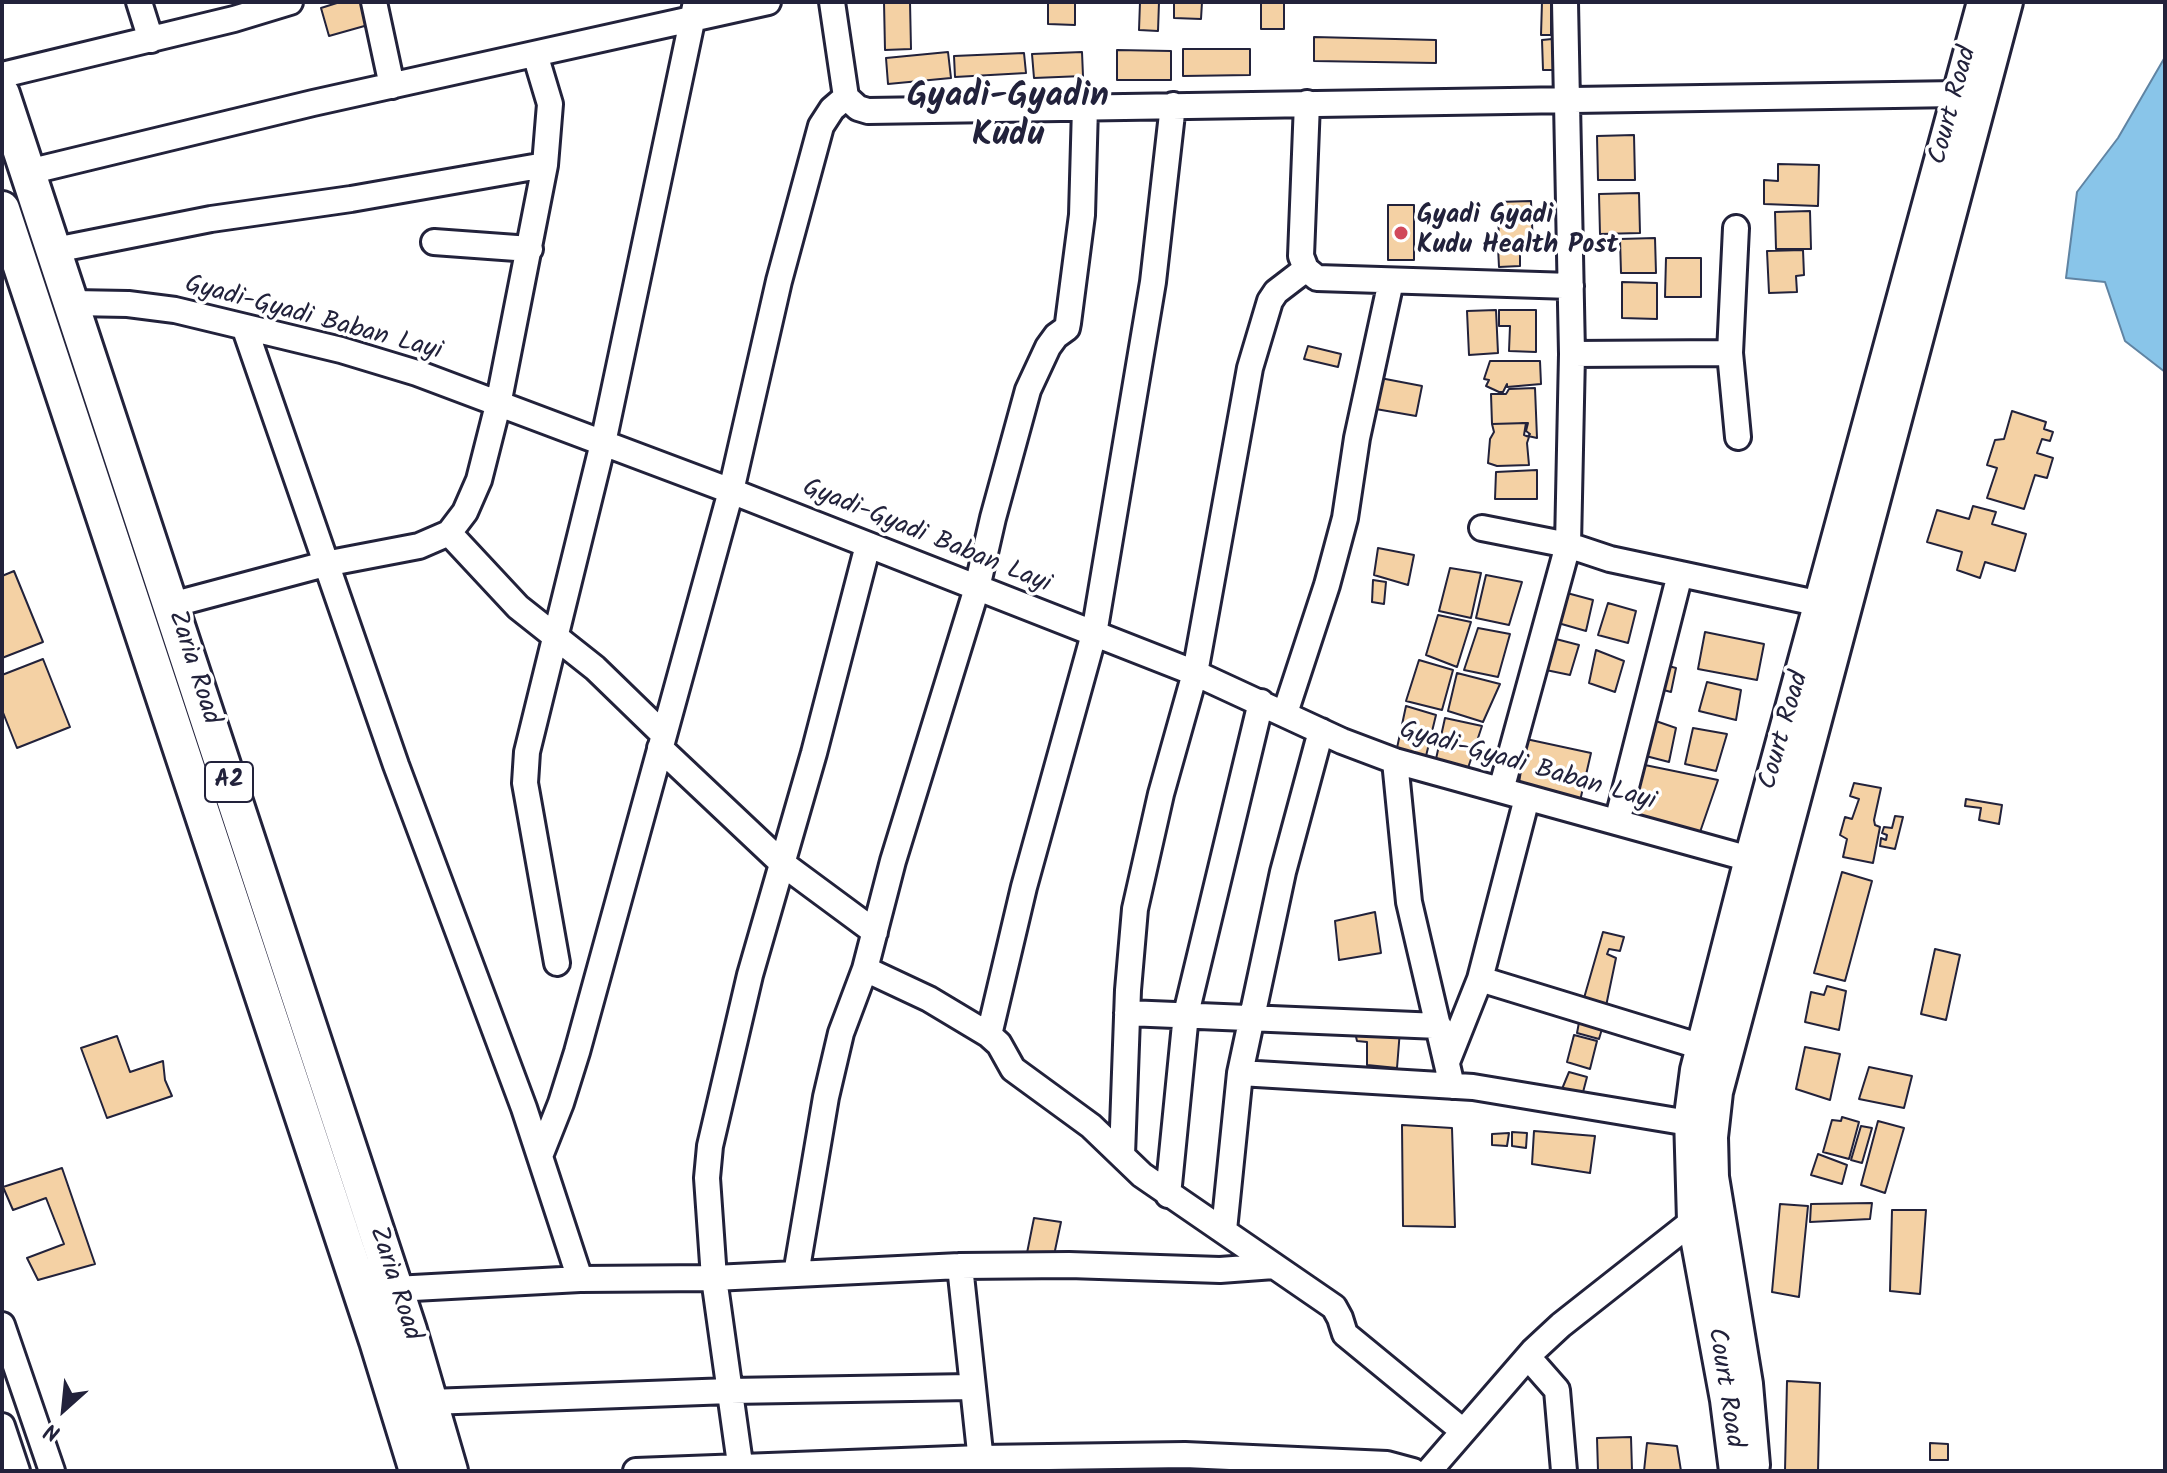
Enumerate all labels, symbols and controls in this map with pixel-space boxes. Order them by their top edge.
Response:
street label: Court Road [1924,43,1986,169]
district label: Gyadi-Gyadin Kudu [907,79,1109,158]
place label: Gyadi Gyadi Kudu Health Post [1417,202,1618,264]
marker: Gyadi Gyadi Kudu Health Post [1392,224,1410,242]
street label: Gyadi-Gyadi Baban Layi [181,271,445,369]
street label: Gyadi-Gyadi Baban Layi [797,474,1055,602]
street label: Zaria Road [159,607,225,729]
street label: Court Road [1754,669,1818,793]
street label: Gyadi-Gyadi Baban Layi [1395,716,1659,820]
road number: A2 [205,762,253,802]
street label: Zaria Road [360,1223,426,1345]
street label: Court Road [1698,1326,1748,1450]
north arrow [24,1369,104,1449]
text: N [39,1412,67,1450]

